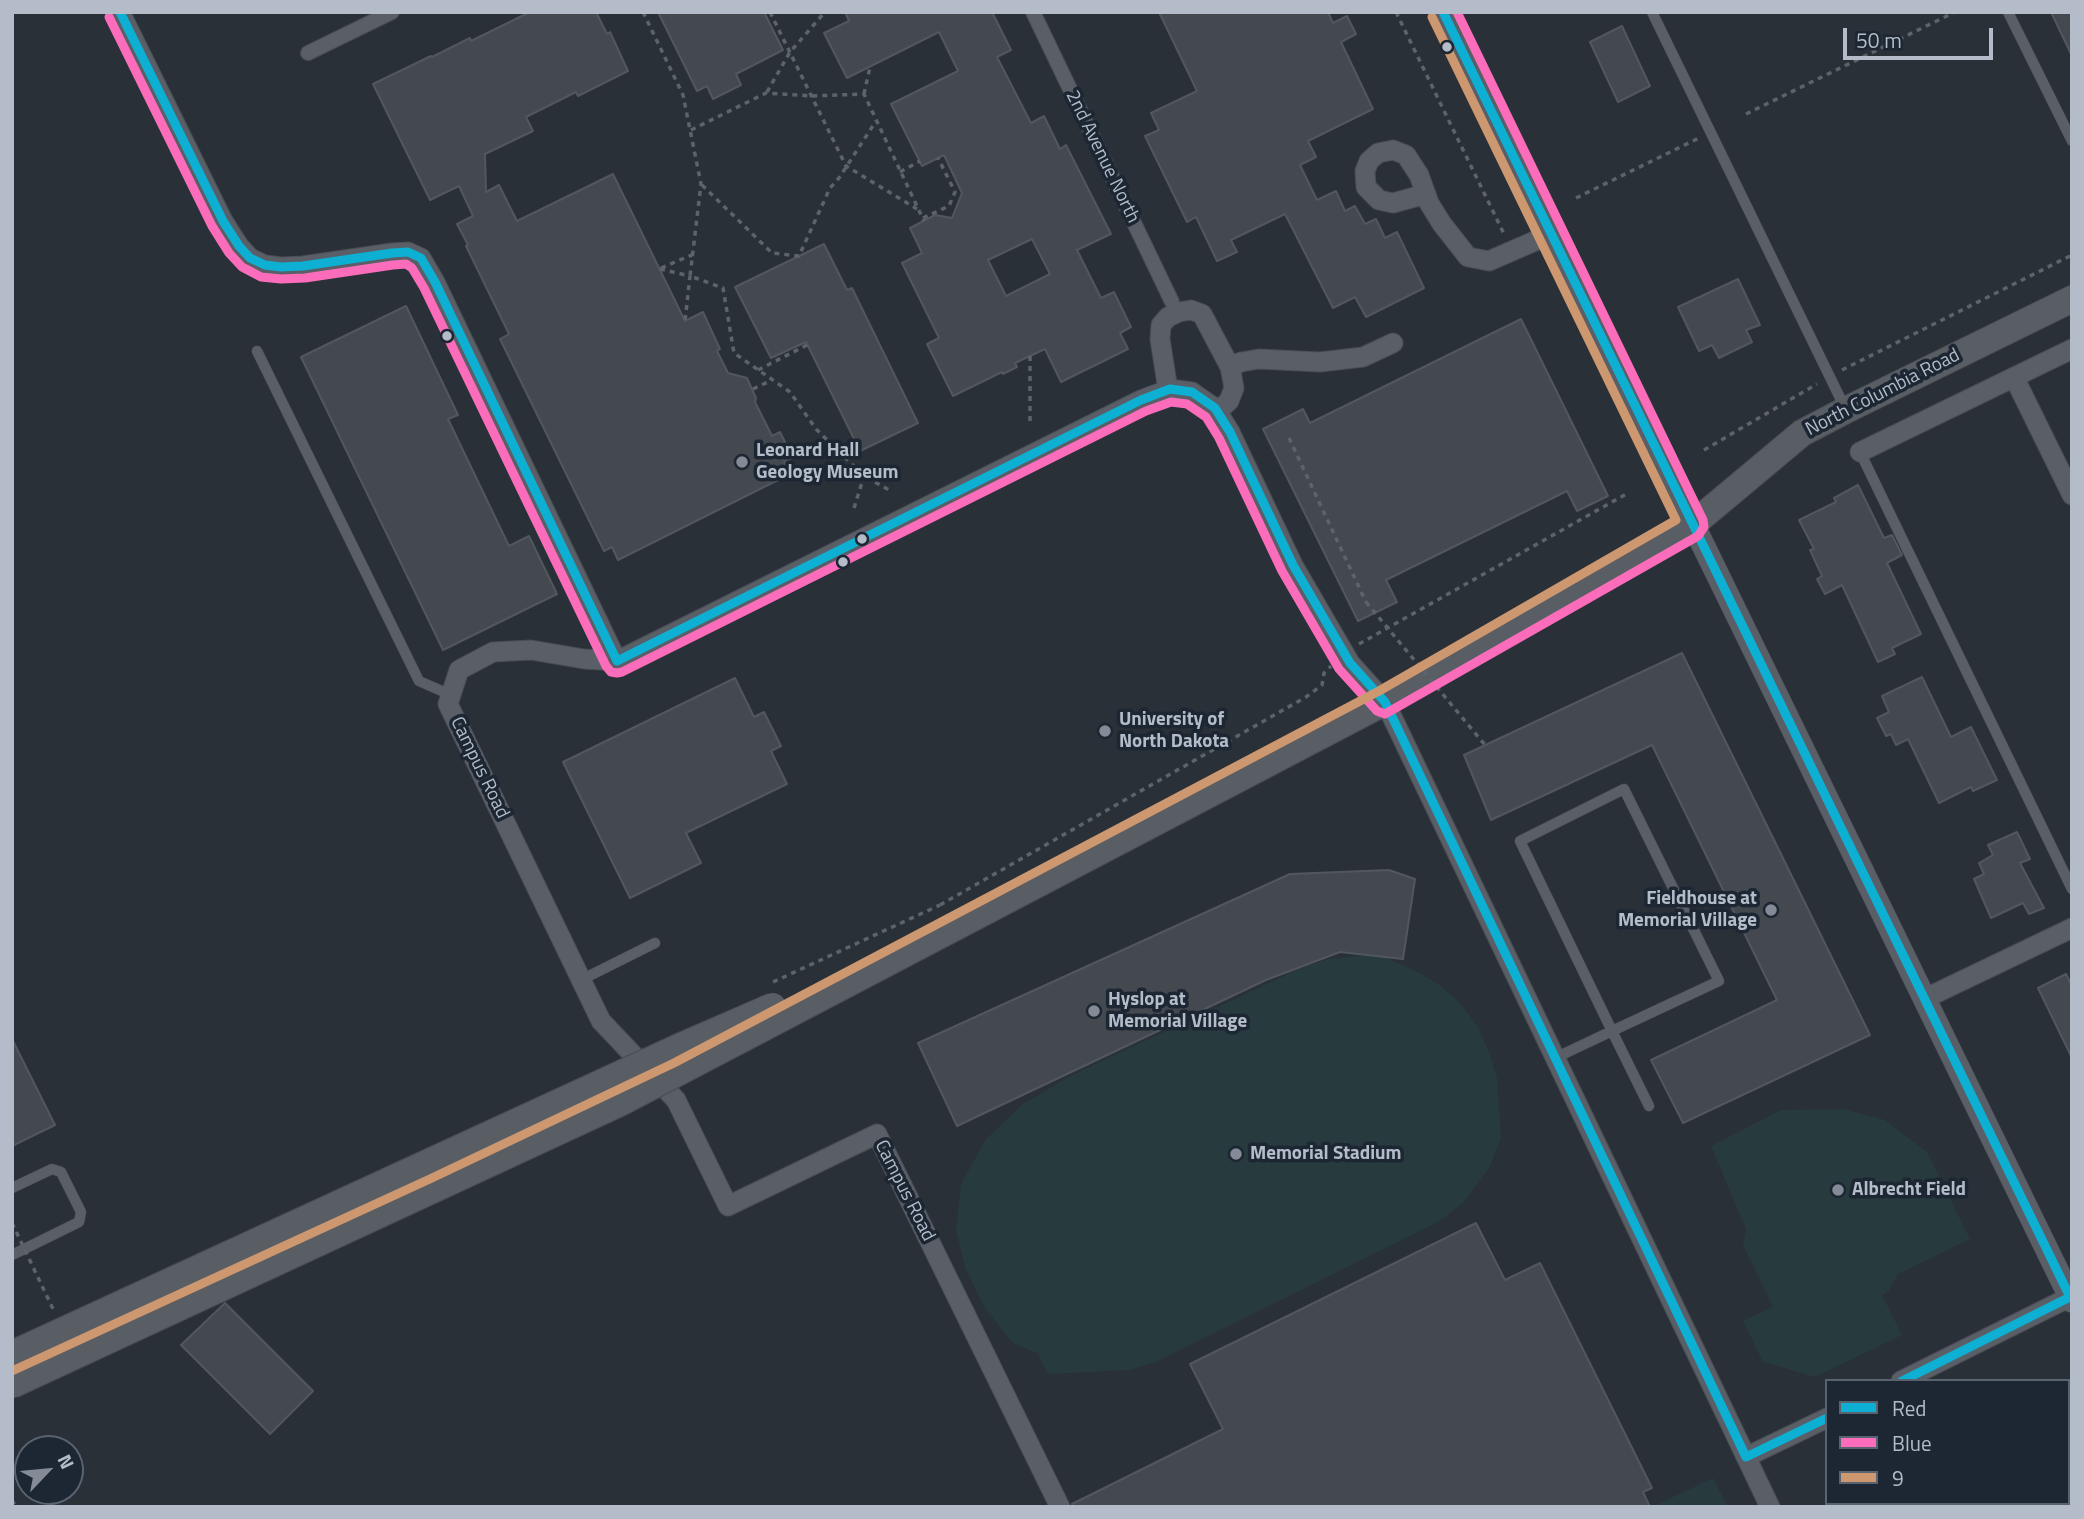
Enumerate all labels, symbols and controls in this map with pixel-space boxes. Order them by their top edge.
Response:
scale bar [1846,14,1996,58]
text: 50 m [1856,24,1902,56]
unlabelled marker [1440,40,1454,54]
street label: 2nd Avenue North [1060,87,1144,227]
unlabelled marker [440,329,454,343]
street label: North Columbia Road [1802,344,1964,442]
place label: Leonard Hall Geology Museum [756,440,898,484]
marker: Leonard Hall Geology Museum [734,454,750,470]
unlabelled marker [855,532,869,546]
unlabelled marker [836,555,850,569]
place label: University of North Dakota [1119,709,1229,753]
street label: Campus Road [445,714,513,822]
marker: University of North Dakota [1097,723,1113,739]
place label: Fieldhouse at Memorial Village [1618,888,1757,932]
marker: Fieldhouse at Memorial Village [1763,902,1779,918]
place label: Hyslop at Memorial Village [1108,989,1247,1033]
marker: Hyslop at Memorial Village [1086,1003,1102,1019]
street label: Campus Road [869,1137,939,1245]
place label: Memorial Stadium [1250,1143,1402,1165]
marker: Memorial Stadium [1228,1146,1244,1162]
place label: Albrecht Field [1852,1179,1966,1201]
marker: Albrecht Field [1830,1182,1846,1198]
legend [1825,1379,2070,1505]
text: Red [1892,1392,1926,1424]
text: Blue [1892,1427,1932,1459]
north arrow [14,1435,84,1505]
text: N [51,1449,82,1474]
text: 9 [1892,1462,1904,1494]

